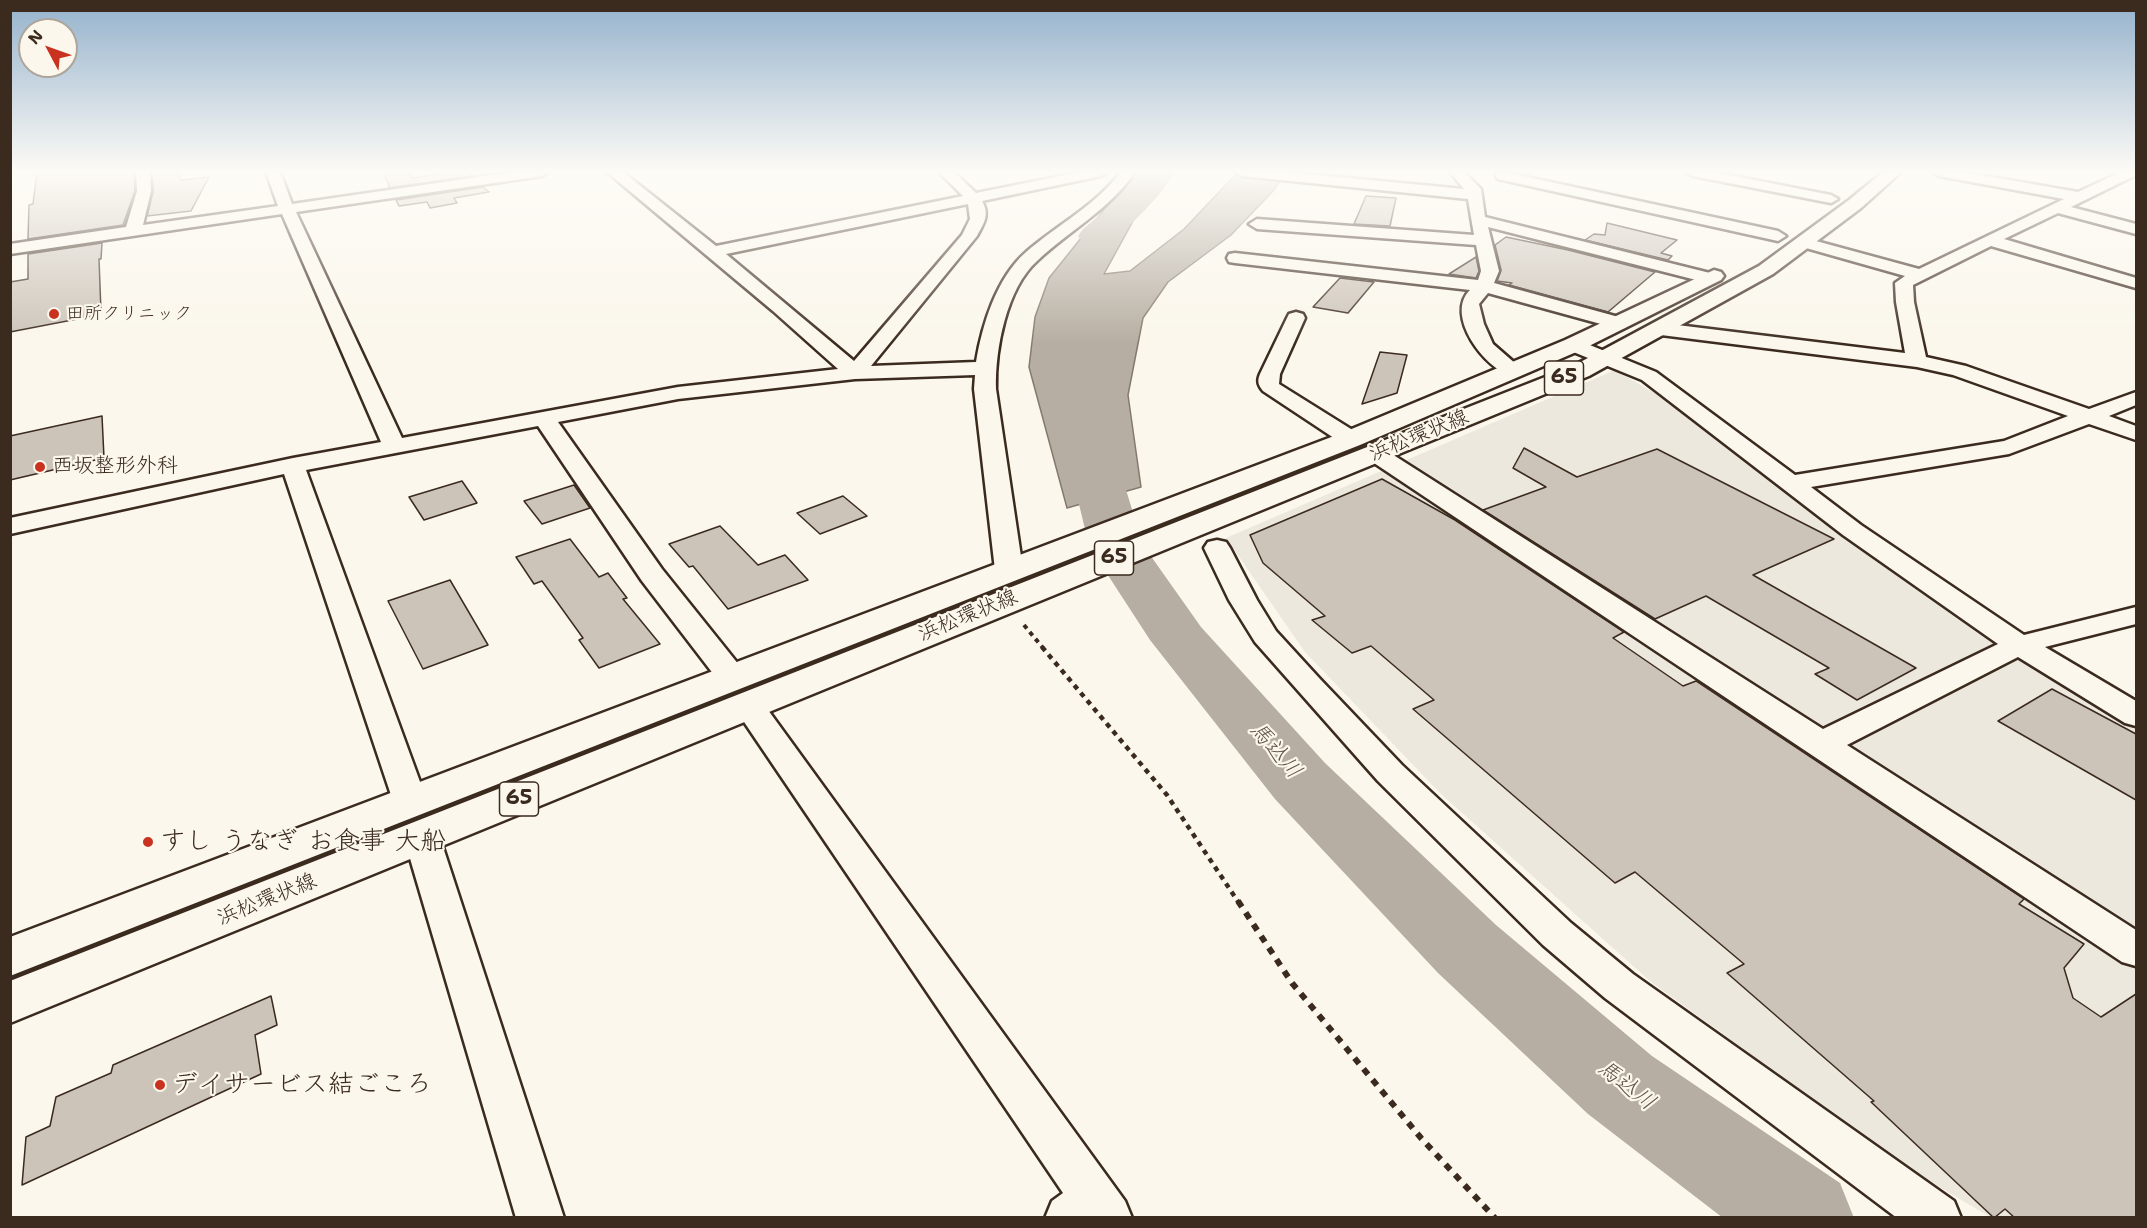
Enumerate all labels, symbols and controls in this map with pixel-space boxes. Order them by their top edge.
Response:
north arrow [18,18,78,78]
text: N [23,25,48,49]
place label: 田所クリニック [66,303,192,325]
marker: 田所クリニック [47,307,61,321]
road number: 65 [1544,361,1584,395]
street label: 浜松環状線 [1366,405,1472,467]
place label: 西坂整形外科 [52,454,178,480]
marker: 西坂整形外科 [33,460,47,474]
road number: 65 [1094,541,1134,575]
street label: 浜松環状線 [915,585,1021,647]
water label: 馬込川 [1243,717,1307,785]
road number: 65 [500,782,538,816]
place label: すし うなぎ お食事 大船 [160,826,447,858]
marker: すし うなぎ お食事 大船 [141,835,155,849]
street label: 浜松環状線 [214,869,320,931]
water label: 馬込川 [1592,1055,1660,1117]
place label: デイサービス結ごころ [172,1069,432,1101]
marker: デイサービス結ごころ [153,1078,167,1092]

